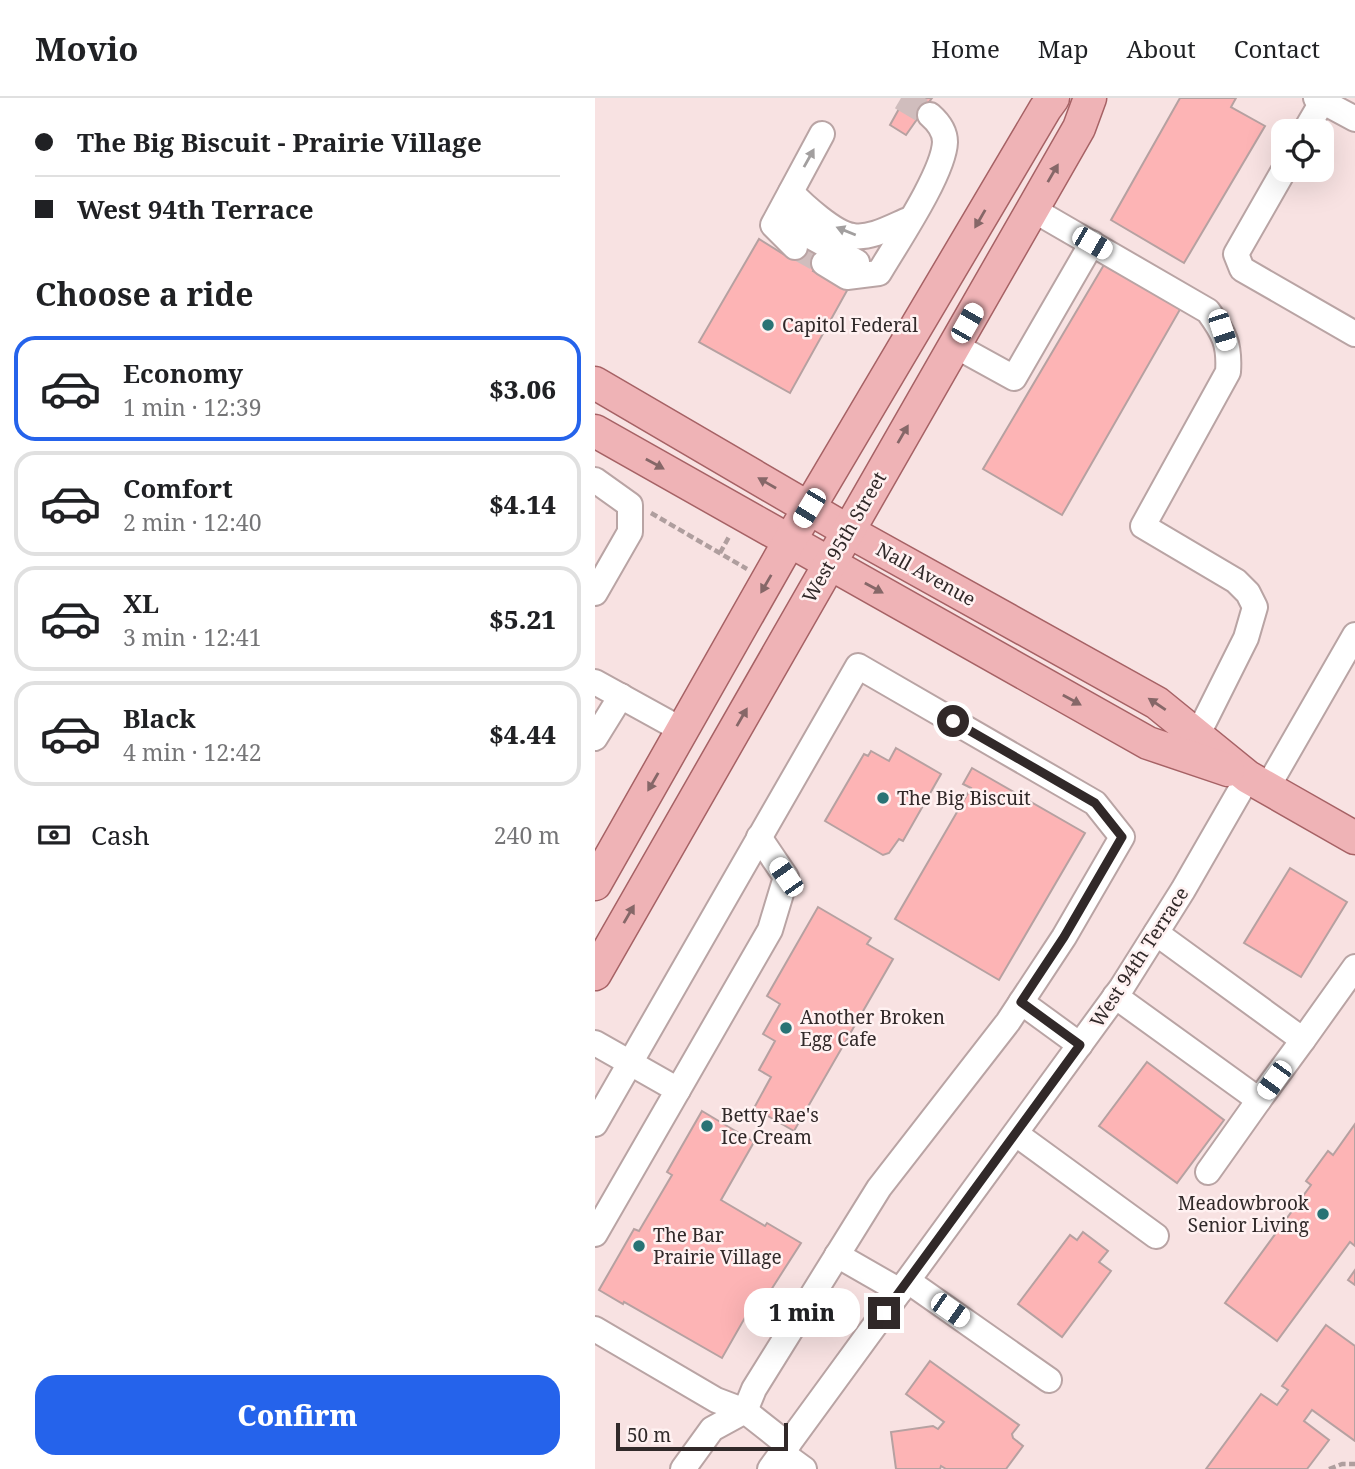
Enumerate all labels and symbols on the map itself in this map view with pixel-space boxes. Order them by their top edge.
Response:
one-way arrow [803,149,815,168]
one-way arrow [1047,163,1059,183]
one-way arrow [974,210,986,229]
car [1069,223,1116,263]
one-way arrow [835,226,856,237]
car [948,300,987,346]
car [1206,307,1239,353]
place label: Capitol Federal [782,312,918,338]
marker: Capitol Federal [760,317,776,333]
one-way arrow [897,424,909,444]
one-way arrow [645,458,664,470]
street label: West 95th Street [796,467,892,607]
one-way arrow [757,477,776,489]
car [790,485,829,531]
street label: Nall Avenue [872,536,980,612]
one-way arrow [759,575,772,594]
one-way arrow [864,582,884,594]
one-way arrow [1063,694,1082,706]
one-way arrow [1148,697,1166,711]
route start [937,705,969,737]
one-way arrow [736,707,748,726]
one-way arrow [647,772,659,792]
place label: The Big Biscuit [897,785,1031,811]
marker: The Big Biscuit [875,790,891,806]
car [766,854,807,900]
street label: West 94th Terrace [1084,882,1194,1032]
one-way arrow [623,905,635,924]
place label: Another Broken Egg Cafe [800,1004,945,1052]
marker: Another Broken Egg Cafe [778,1020,794,1036]
car [1254,1057,1295,1103]
place label: Betty Rae's Ice Cream [721,1102,819,1150]
marker: Betty Rae's Ice Cream [699,1118,715,1134]
place label: Meadowbrook Senior Living [1178,1190,1310,1238]
marker: Meadowbrook Senior Living [1315,1206,1331,1222]
place label: The Bar Prairie Village [653,1222,782,1270]
marker: The Bar Prairie Village [631,1238,647,1254]
callout: 1 min [744,1288,859,1338]
car [927,1289,974,1331]
route end [868,1297,900,1329]
scale bar [616,1420,787,1452]

